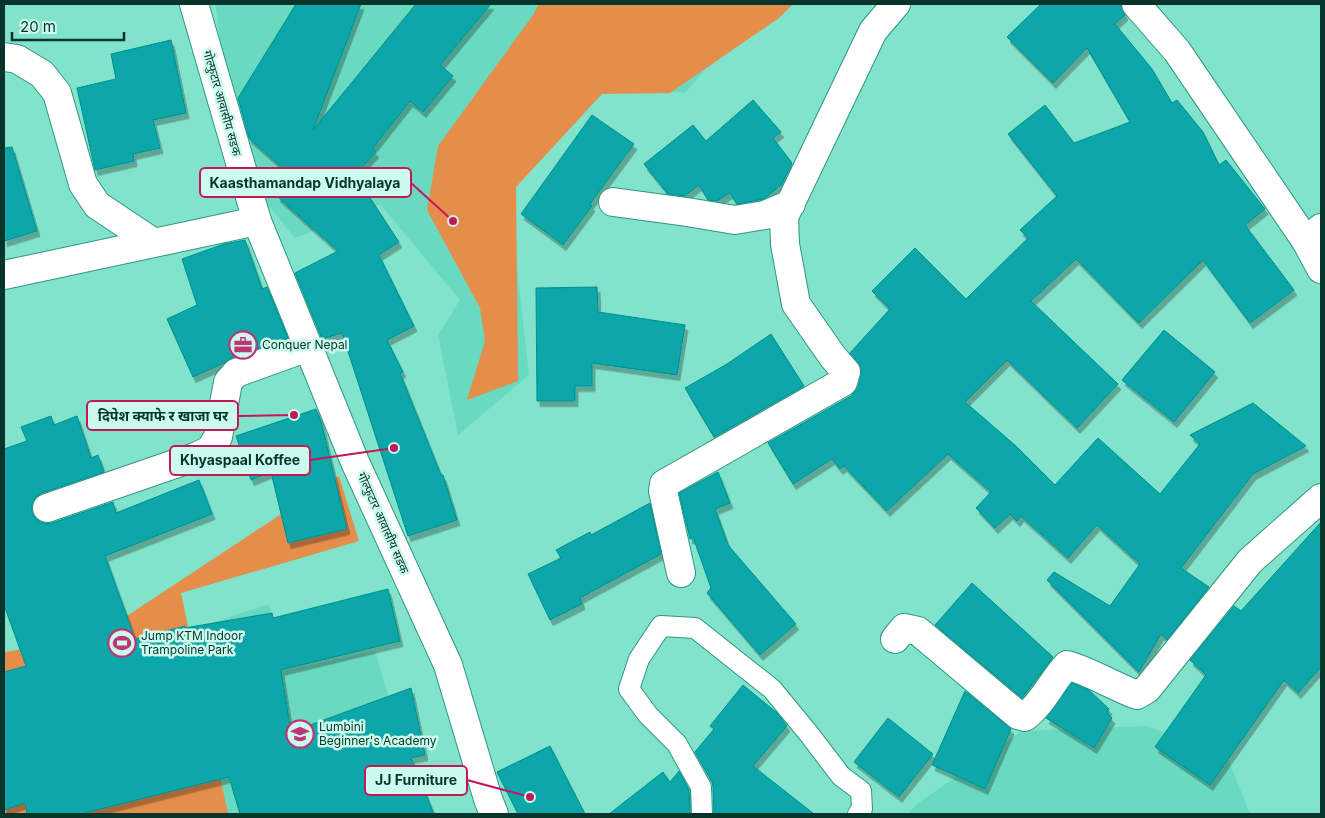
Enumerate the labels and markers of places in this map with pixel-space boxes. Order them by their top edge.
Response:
callout: Kaasthamandap Vidhyalaya [200,168,411,197]
office icon: Conquer Nepal [228,330,258,360]
place label: Conquer Nepal [262,337,348,352]
callout: दिपेश क्याफे र खाजा घर [87,401,238,430]
callout: Khyaspaal Koffee [170,446,310,475]
sports icon: Jump KTM Indoor Trampoline Park [107,628,137,658]
place label: Jump KTM Indoor Trampoline Park [141,628,243,657]
school or university icon: Lumbini Beginner's Academy [285,719,315,749]
place label: Lumbini Beginner's Academy [319,719,437,748]
callout: JJ Furniture [365,766,467,795]

